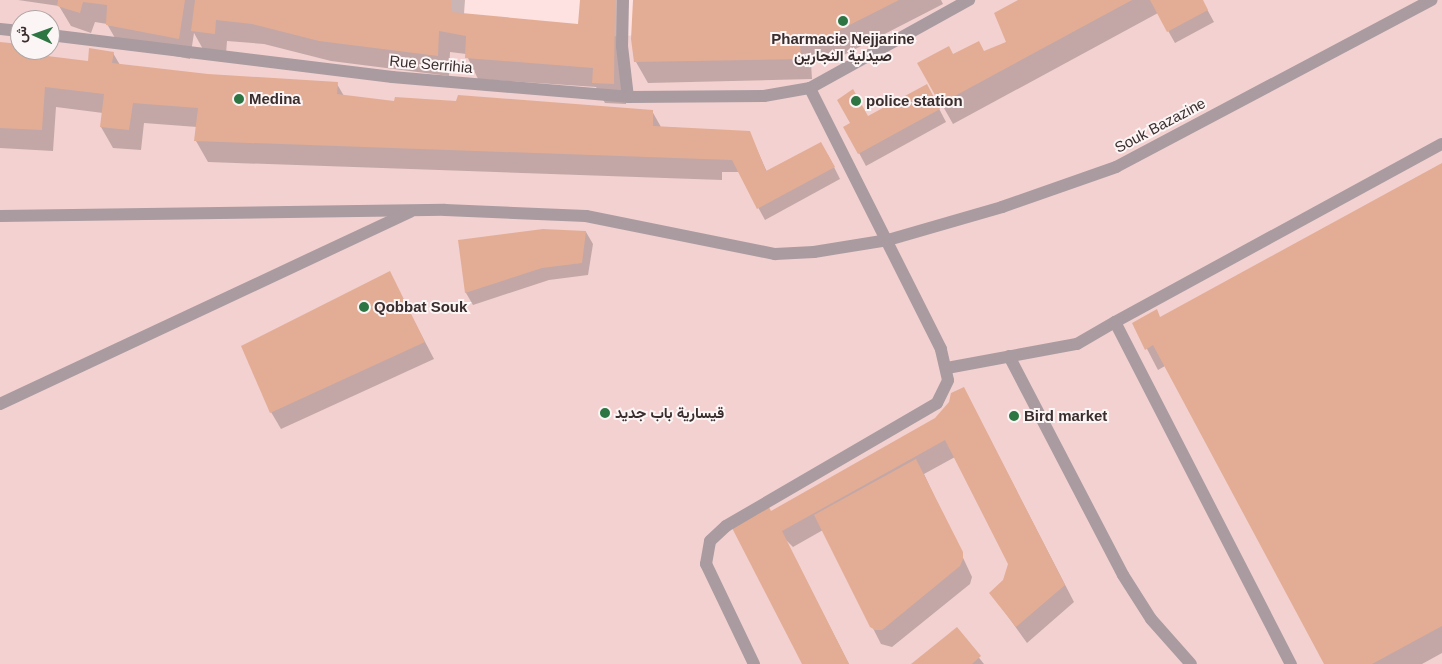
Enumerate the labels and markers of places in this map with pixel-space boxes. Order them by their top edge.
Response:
marker: Pharmacie Nejjarine صيدلية النجارين [837,15,849,27]
place label: Pharmacie Nejjarine صيدلية النجارين [771,29,915,64]
place label: Medina [249,90,301,108]
place label: police station [866,92,963,110]
marker: Medina [233,93,245,105]
marker: police station [850,95,862,107]
place label: Qobbat Souk [374,298,467,316]
marker: Qobbat Souk [358,301,370,313]
place label: قيسارية باب جديد [615,404,724,422]
marker: قيسارية باب جديد [599,407,611,419]
place label: Bird market [1024,407,1107,425]
marker: Bird market [1008,410,1020,422]

